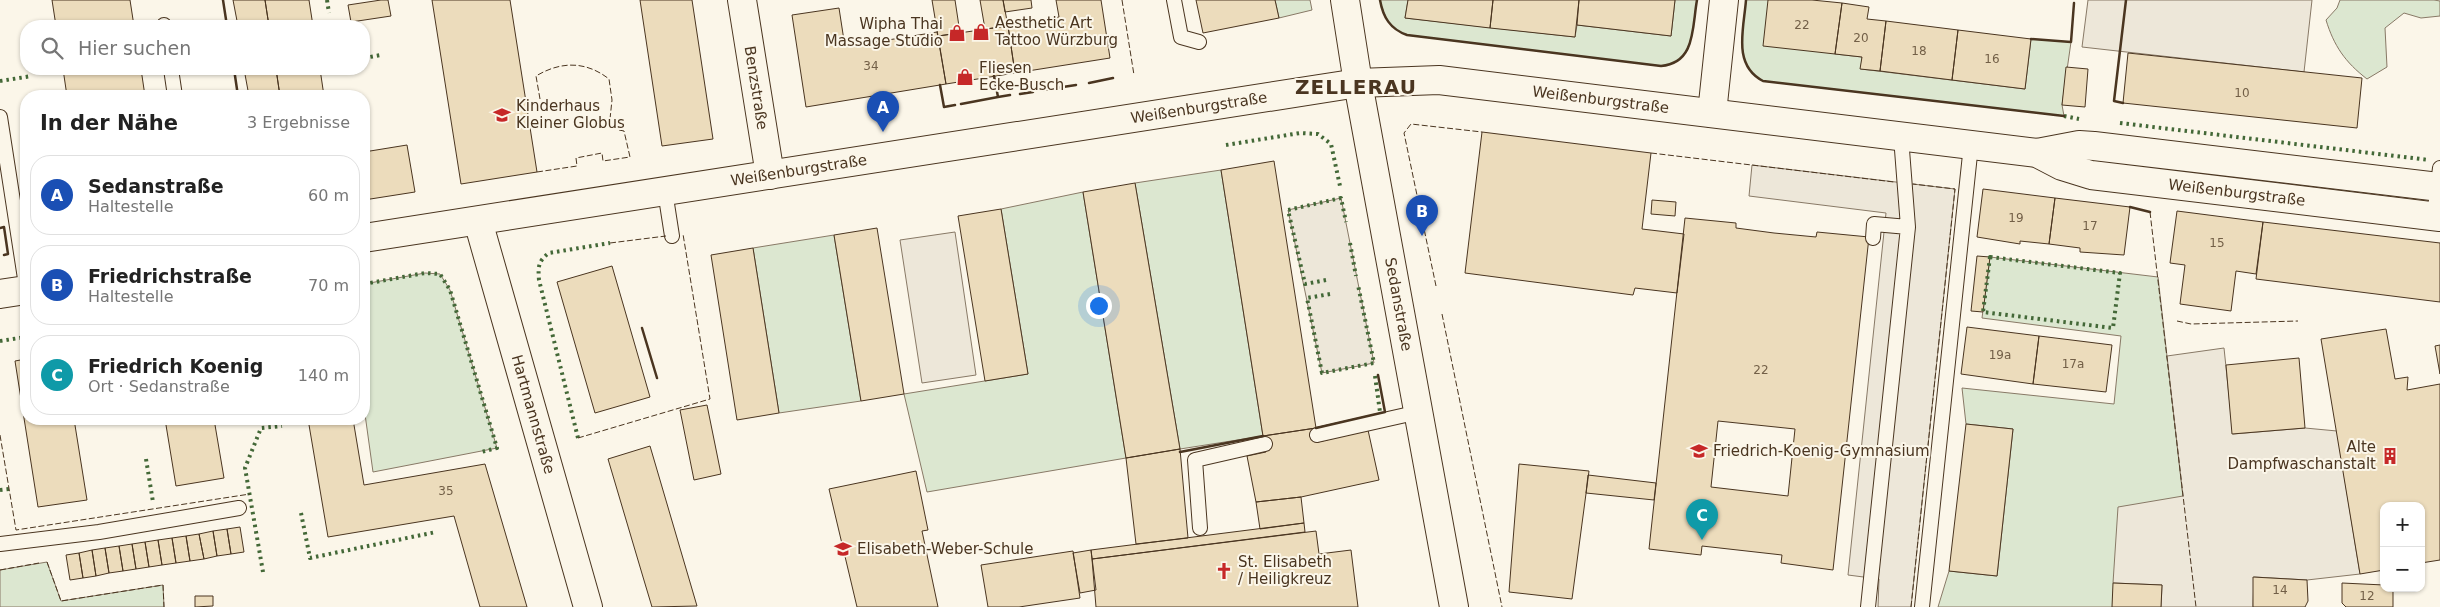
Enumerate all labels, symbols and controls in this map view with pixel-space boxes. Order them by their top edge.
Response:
place label: Aesthetic Art Tattoo Würzburg [994,14,1118,49]
place label: Wipha Thai Massage Studio [825,15,943,50]
house number: 22 [1794,18,1810,32]
search box [20,20,370,75]
shop icon: Aesthetic Art Tattoo Würzburg [971,22,991,42]
shop icon: Wipha Thai Massage Studio [947,23,967,43]
house number: 20 [1853,31,1869,45]
icon: search [38,34,66,62]
text: Hier suchen [78,37,191,59]
house number: 18 [1911,44,1927,58]
street label: Benzstraße [740,45,772,131]
house number: 16 [1984,52,2000,66]
house number: 34 [863,59,879,73]
place label: Fliesen Ecke-Busch [979,59,1064,94]
shop icon: Fliesen Ecke-Busch [955,67,975,87]
district label: ZELLERAU [1295,75,1417,99]
street label: Weißenburgstraße [1531,82,1670,117]
house number: 10 [2234,86,2250,100]
street label: Weißenburgstraße [1129,88,1268,127]
pin: A [867,91,899,132]
place label: Kinderhaus Kleiner Globus [516,97,625,132]
school or university icon: Kinderhaus Kleiner Globus [492,105,512,125]
text: In der Nähe [40,111,178,135]
text: 3 Ergebnisse [247,113,350,132]
street label: Weißenburgstraße [729,151,868,190]
text: Sedanstraße [88,175,224,197]
street label: Weißenburgstraße [2167,175,2306,210]
text: A [51,186,63,205]
text: 60 m [308,186,349,205]
pin: B [1406,195,1438,236]
text: Haltestelle [88,197,174,216]
house number: 19 [2008,211,2024,225]
house number: 17 [2082,219,2098,233]
house number: 15 [2209,236,2225,250]
street label: Sedanstraße [1381,256,1416,353]
text: Friedrichstraße [88,265,252,287]
text: B [51,276,63,295]
text: 70 m [308,276,349,295]
text: Haltestelle [88,287,174,306]
your location [1086,293,1112,319]
house number: 19a [1989,348,2011,362]
street label: Hartmannstraße [508,353,559,476]
text: Friedrich Koenig [88,355,263,377]
house number: 17a [2062,357,2084,371]
house number: 22 [1753,363,1769,377]
text: C [51,366,63,385]
text: 140 m [298,366,349,385]
text: Ort · Sedanstraße [88,377,230,396]
place label: Alte Dampfwaschanstalt [2227,438,2376,473]
school or university icon: Friedrich-Koenig-Gymnasium [1689,441,1709,461]
place label: Friedrich-Koenig-Gymnasium [1713,442,1930,460]
building icon: Alte Dampfwaschanstalt [2380,446,2400,466]
house number: 35 [438,484,454,498]
pin: C [1686,499,1718,540]
map controls [2380,502,2425,592]
button: + [2380,502,2425,547]
school or university icon: Elisabeth-Weber-Schule [833,539,853,559]
place label: Elisabeth-Weber-Schule [857,540,1034,558]
button: − [2380,547,2425,592]
place label: St. Elisabeth / Heiligkreuz [1238,553,1332,588]
church icon: St. Elisabeth / Heiligkreuz [1214,561,1234,581]
house number: 14 [2272,583,2288,597]
house number: 12 [2359,589,2375,603]

